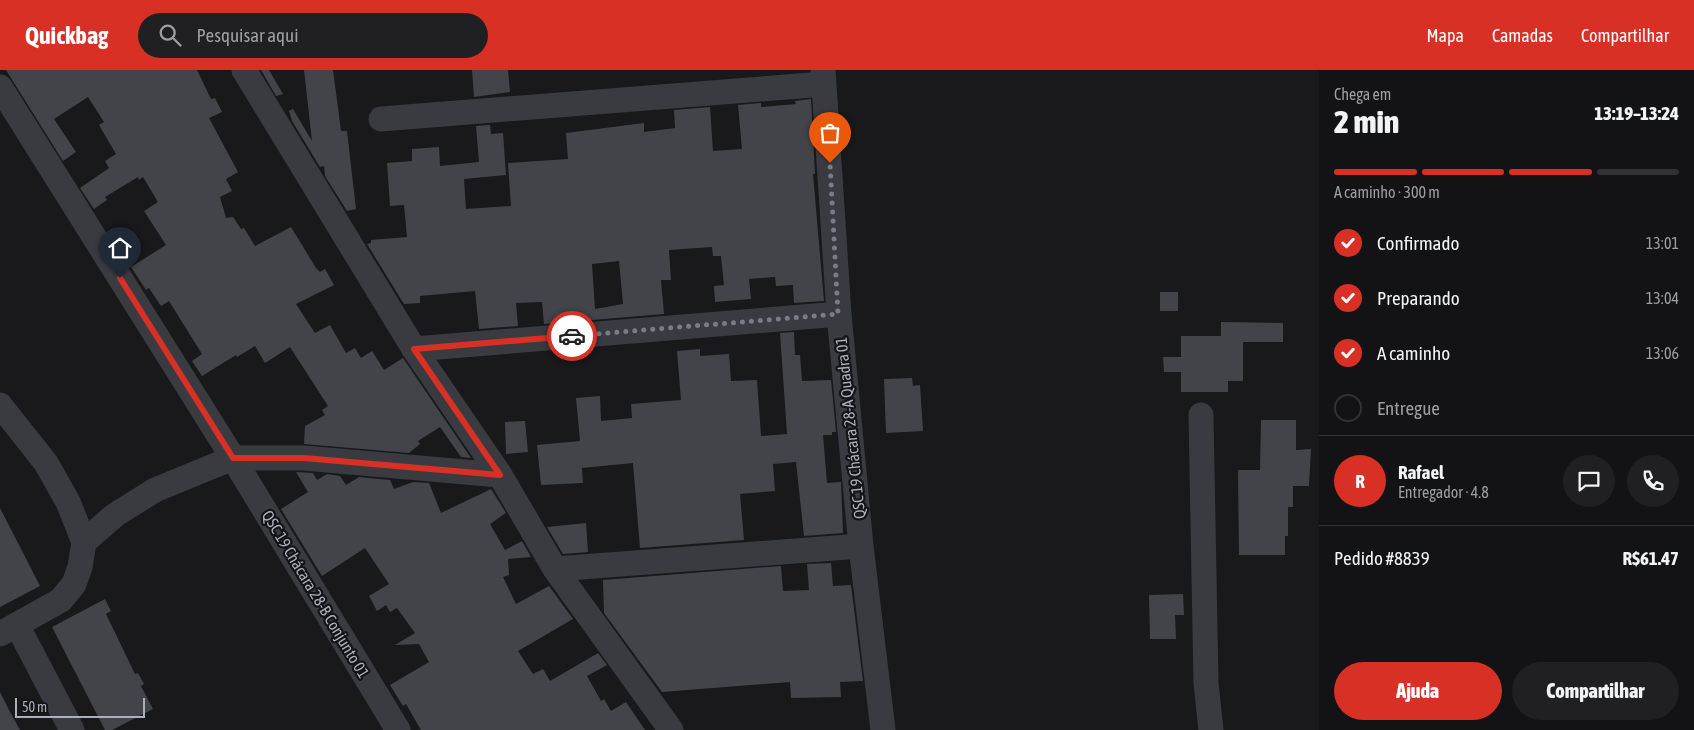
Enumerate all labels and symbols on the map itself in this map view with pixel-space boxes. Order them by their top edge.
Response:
pin [809,112,851,163]
pin [99,227,141,278]
courier [547,311,597,361]
street label: QSC 19 Chácara 28-A Quadra 01 [831,336,869,520]
street label: QSC 19 Chácara 28-B Conjunto 01 [258,507,373,682]
scale bar [15,695,145,718]

